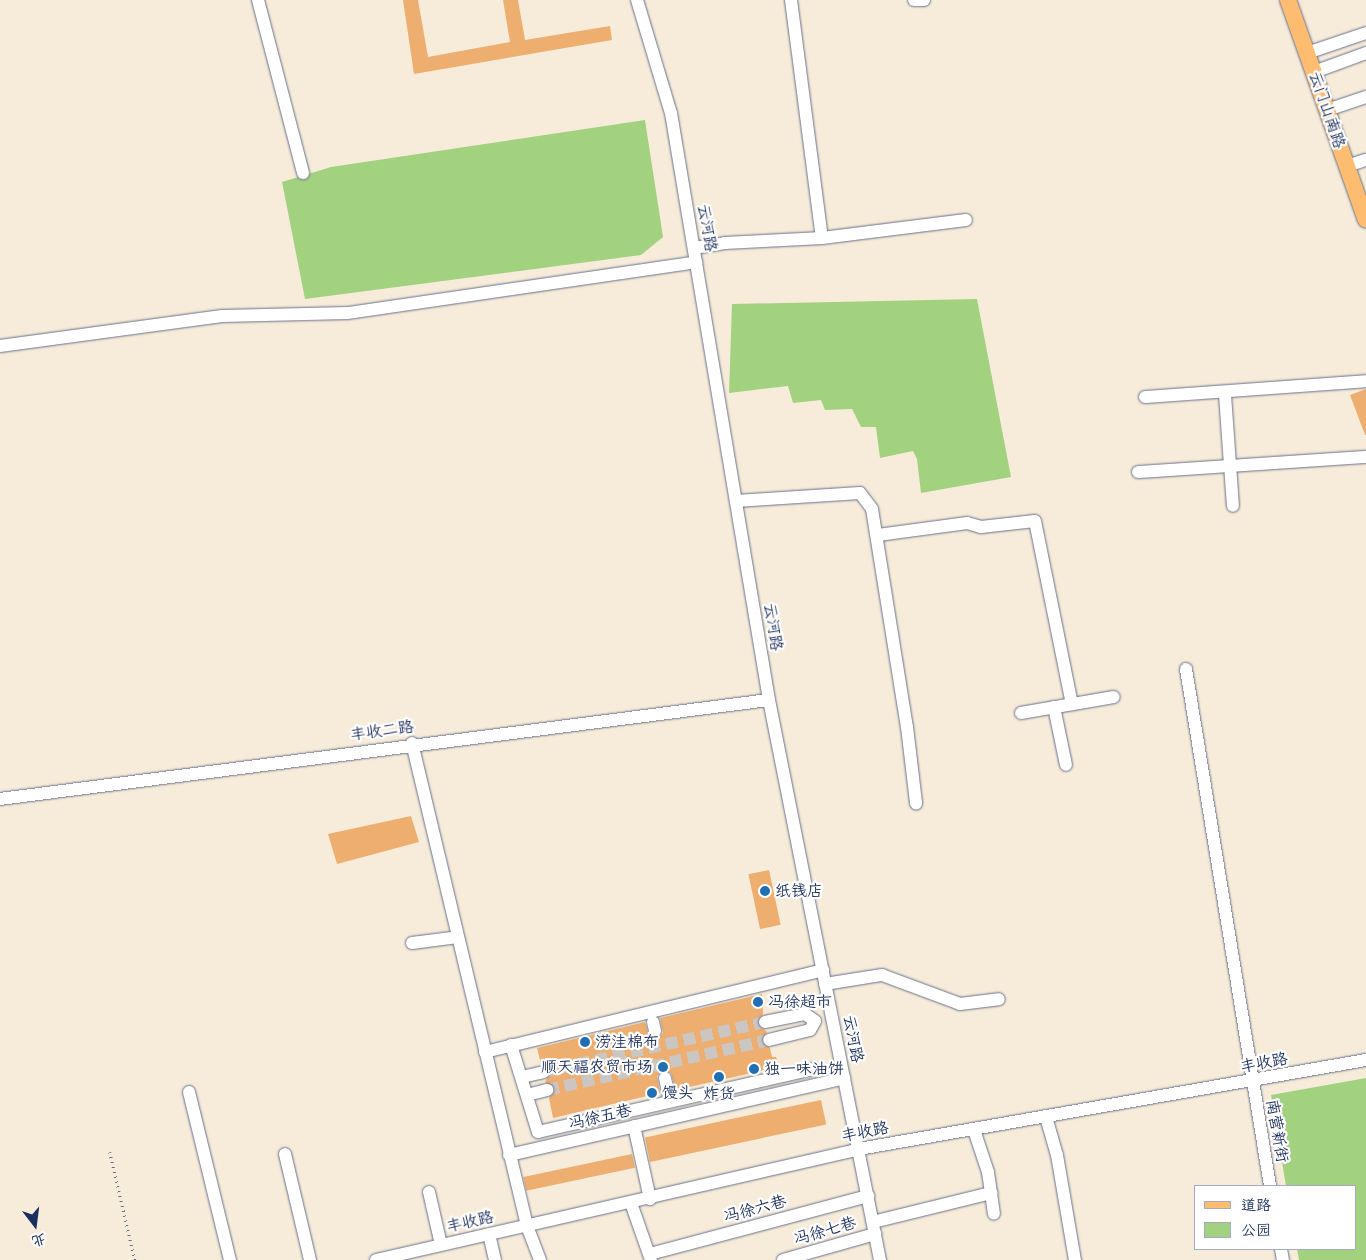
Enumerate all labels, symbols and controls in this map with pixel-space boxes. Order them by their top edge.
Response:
street label: 云门山南路 [1305,69,1349,151]
street label: 云河路 [693,203,721,253]
street label: 云河路 [760,602,786,652]
street label: 丰收二路 [349,717,415,745]
place label: 纸钱店 [775,881,823,901]
marker: 纸钱店 [759,885,771,897]
place label: 冯徐超市 [768,992,832,1012]
marker: 冯徐超市 [752,996,764,1008]
street label: 云河路 [839,1014,867,1064]
place label: 涝洼棉布 [595,1032,659,1052]
marker: 涝洼棉布 [579,1036,591,1048]
street label: 丰收路 [1239,1049,1289,1077]
place label: 顺天福农贸市场 [541,1057,653,1077]
place label: 独一味油饼 [764,1059,844,1079]
marker: 顺天福农贸市场 [657,1061,669,1073]
marker: 独一味油饼 [748,1063,760,1075]
marker: 炸货 [713,1071,725,1083]
place label: 馒头 [662,1083,694,1103]
place label: 炸货 [703,1084,735,1104]
marker: 馒头 [646,1087,658,1099]
street label: 南营新街 [1262,1098,1292,1164]
street label: 冯徐五巷 [567,1100,633,1134]
street label: 丰收路 [840,1118,890,1146]
legend [1194,1185,1356,1250]
street label: 冯徐六巷 [722,1191,788,1227]
text: 道路 [1241,1196,1271,1214]
north arrow [10,1200,60,1250]
street label: 丰收路 [444,1207,496,1237]
street label: 冯徐七巷 [792,1213,858,1249]
text: 公园 [1241,1221,1271,1239]
text: 北 [30,1230,48,1250]

